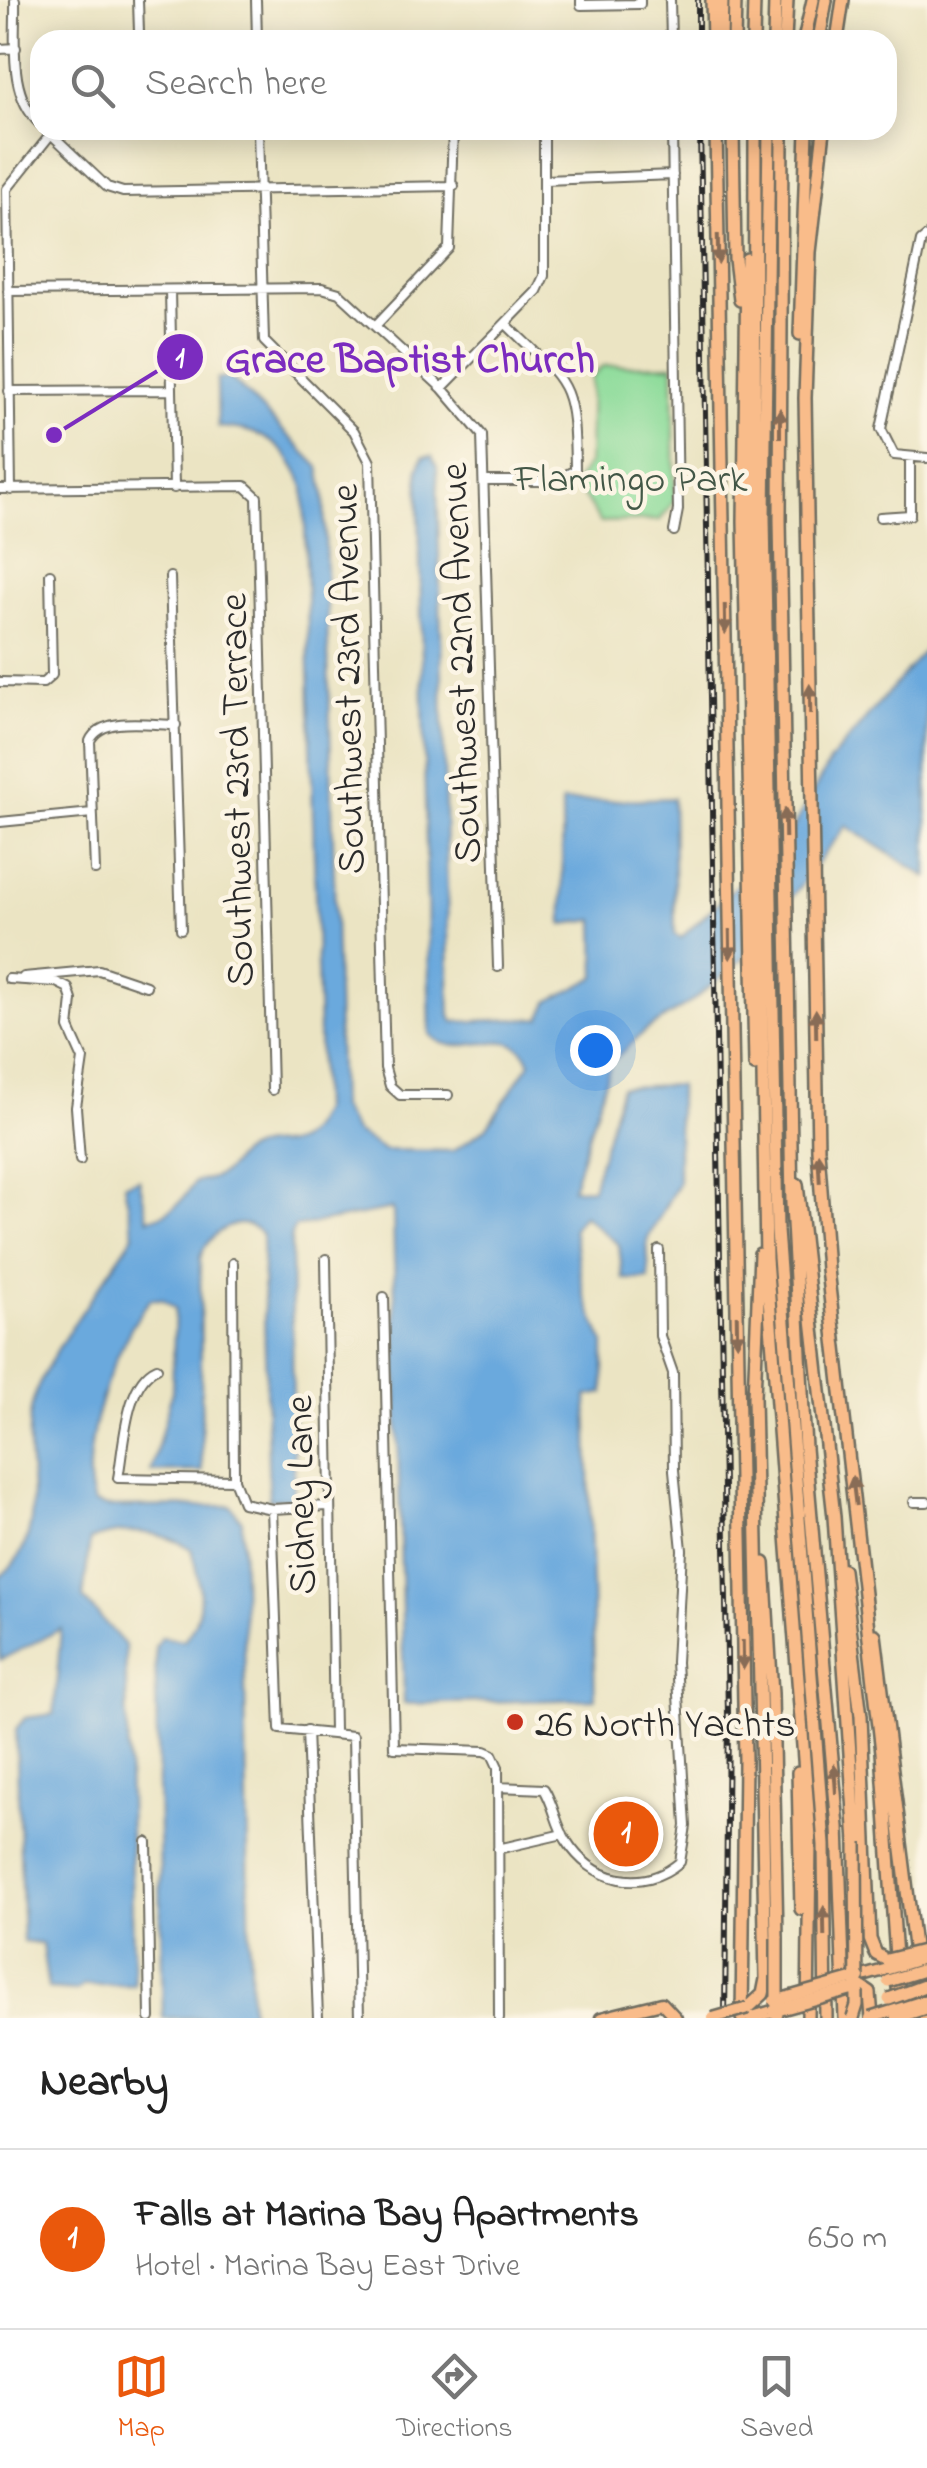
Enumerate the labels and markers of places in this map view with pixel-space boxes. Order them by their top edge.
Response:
callout: Grace Baptist Church [155,321,615,393]
place label: 26 North Yachts [535,1697,796,1756]
marker: 26 North Yachts [504,1711,526,1733]
pin: 1 [594,1796,658,1872]

